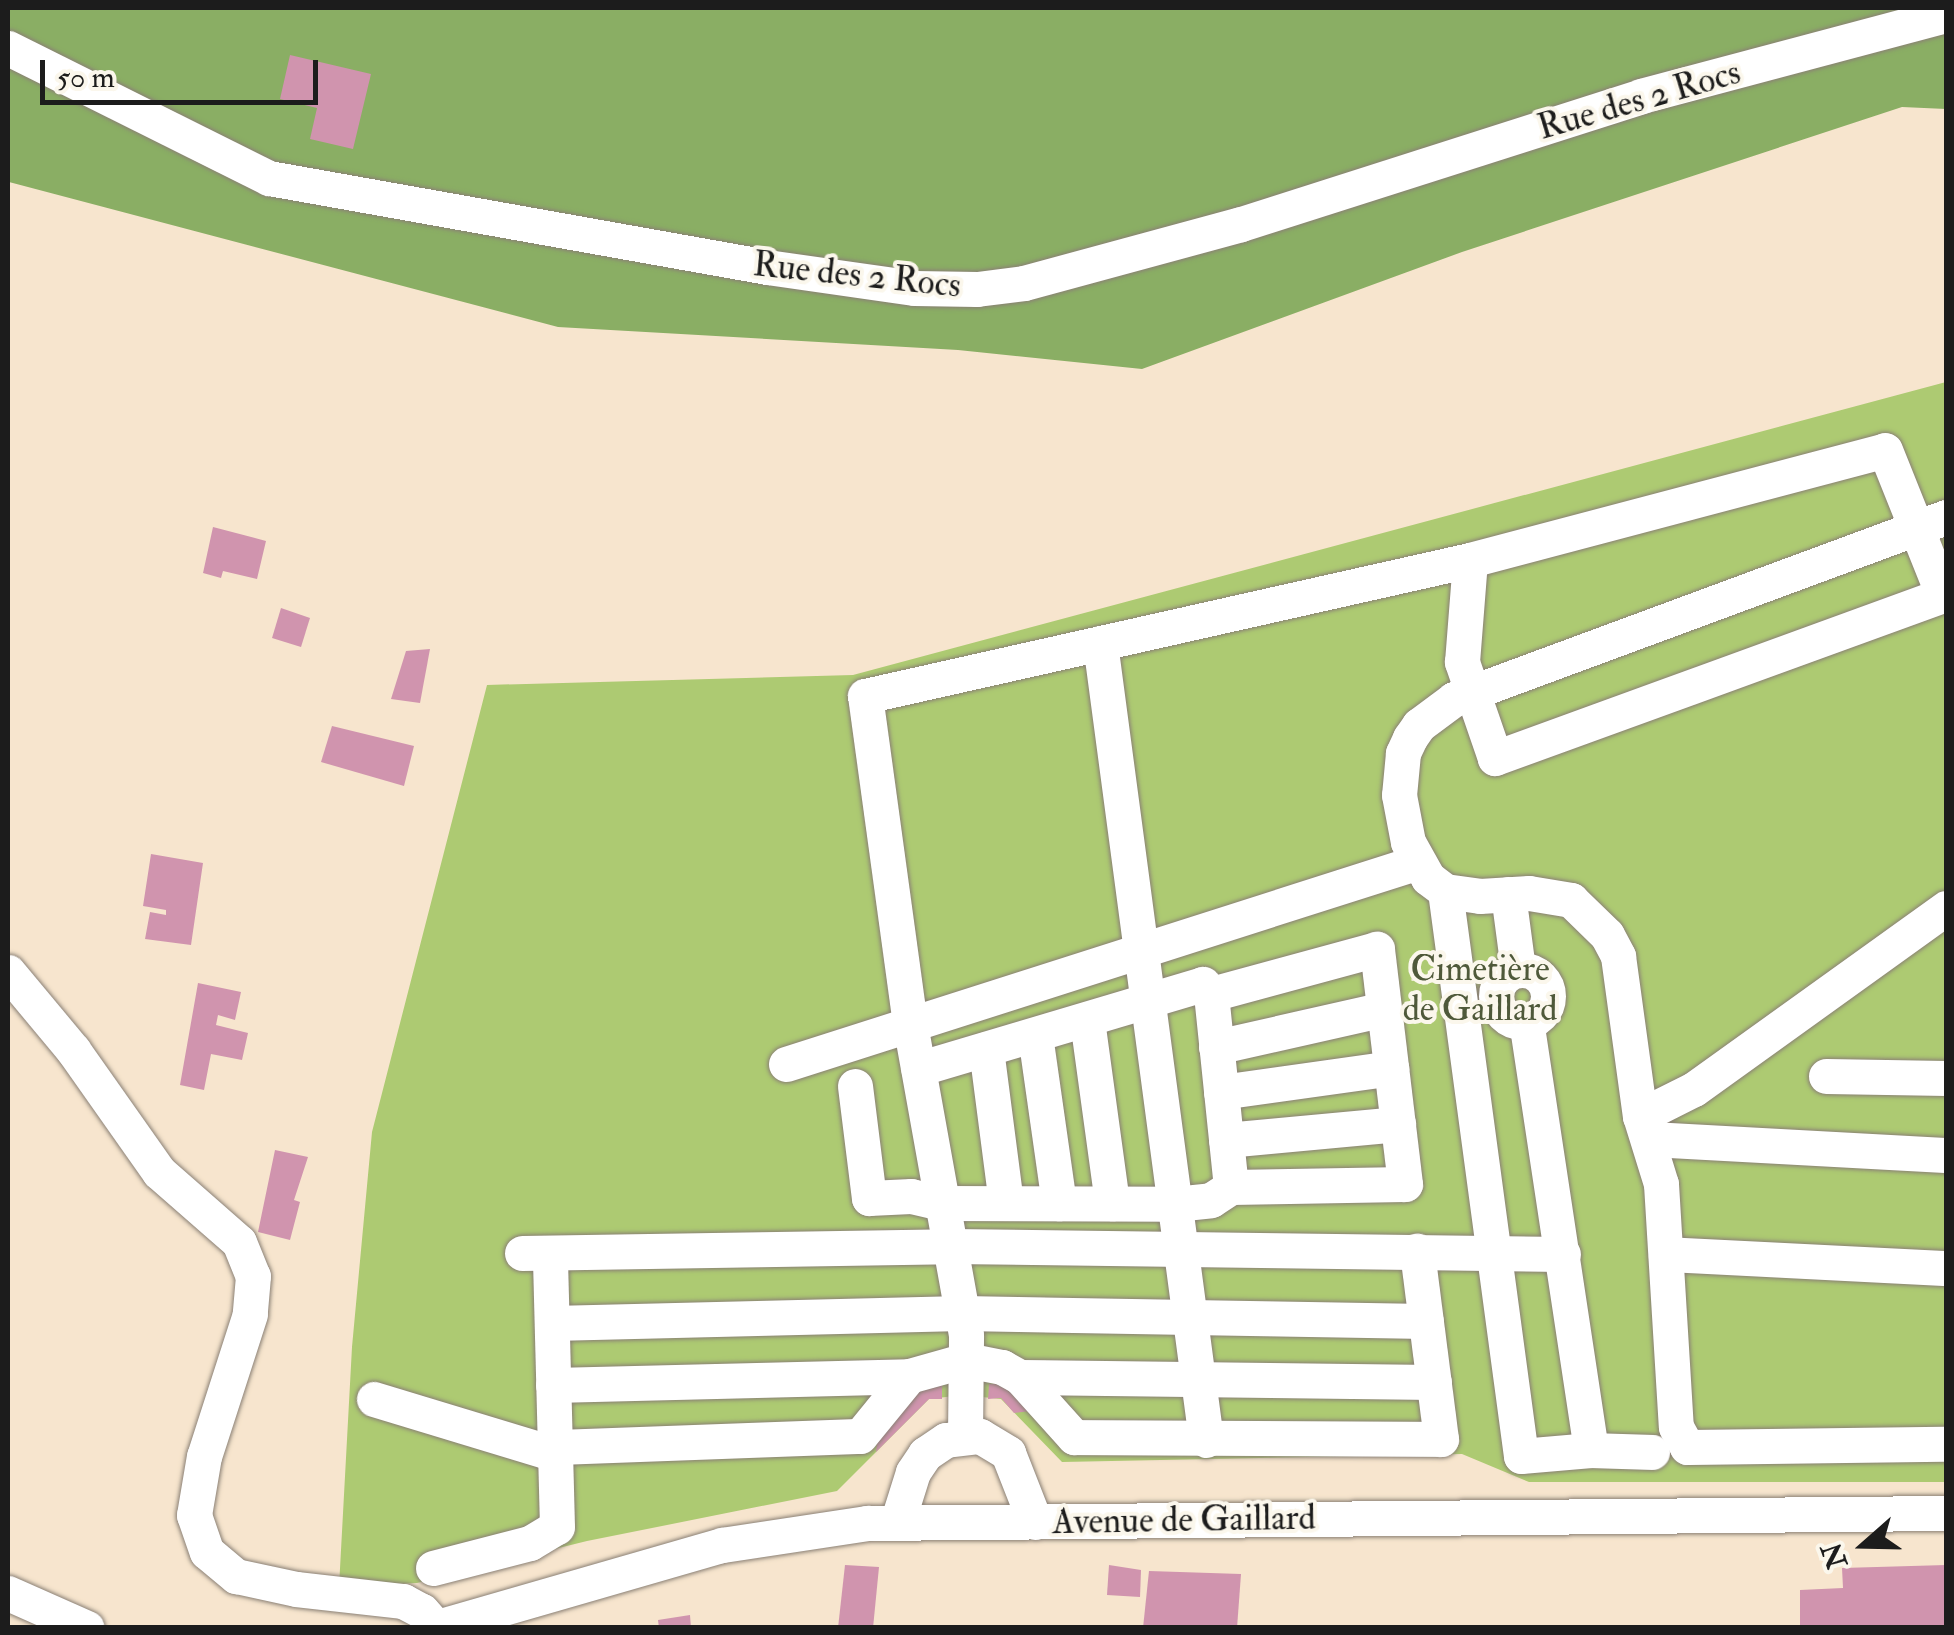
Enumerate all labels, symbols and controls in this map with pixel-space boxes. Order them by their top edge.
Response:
scale bar [45,40,322,102]
street label: Rue des 2 Rocs [1533,51,1745,149]
text: 50 m [57,59,115,96]
street label: Rue des 2 Rocs [751,243,963,307]
park label: Cimetière de Gaillard [1403,948,1557,1030]
north arrow [1814,1495,1914,1595]
street label: Avenue de Gaillard [1052,1497,1316,1543]
text: N [1815,1538,1856,1573]

